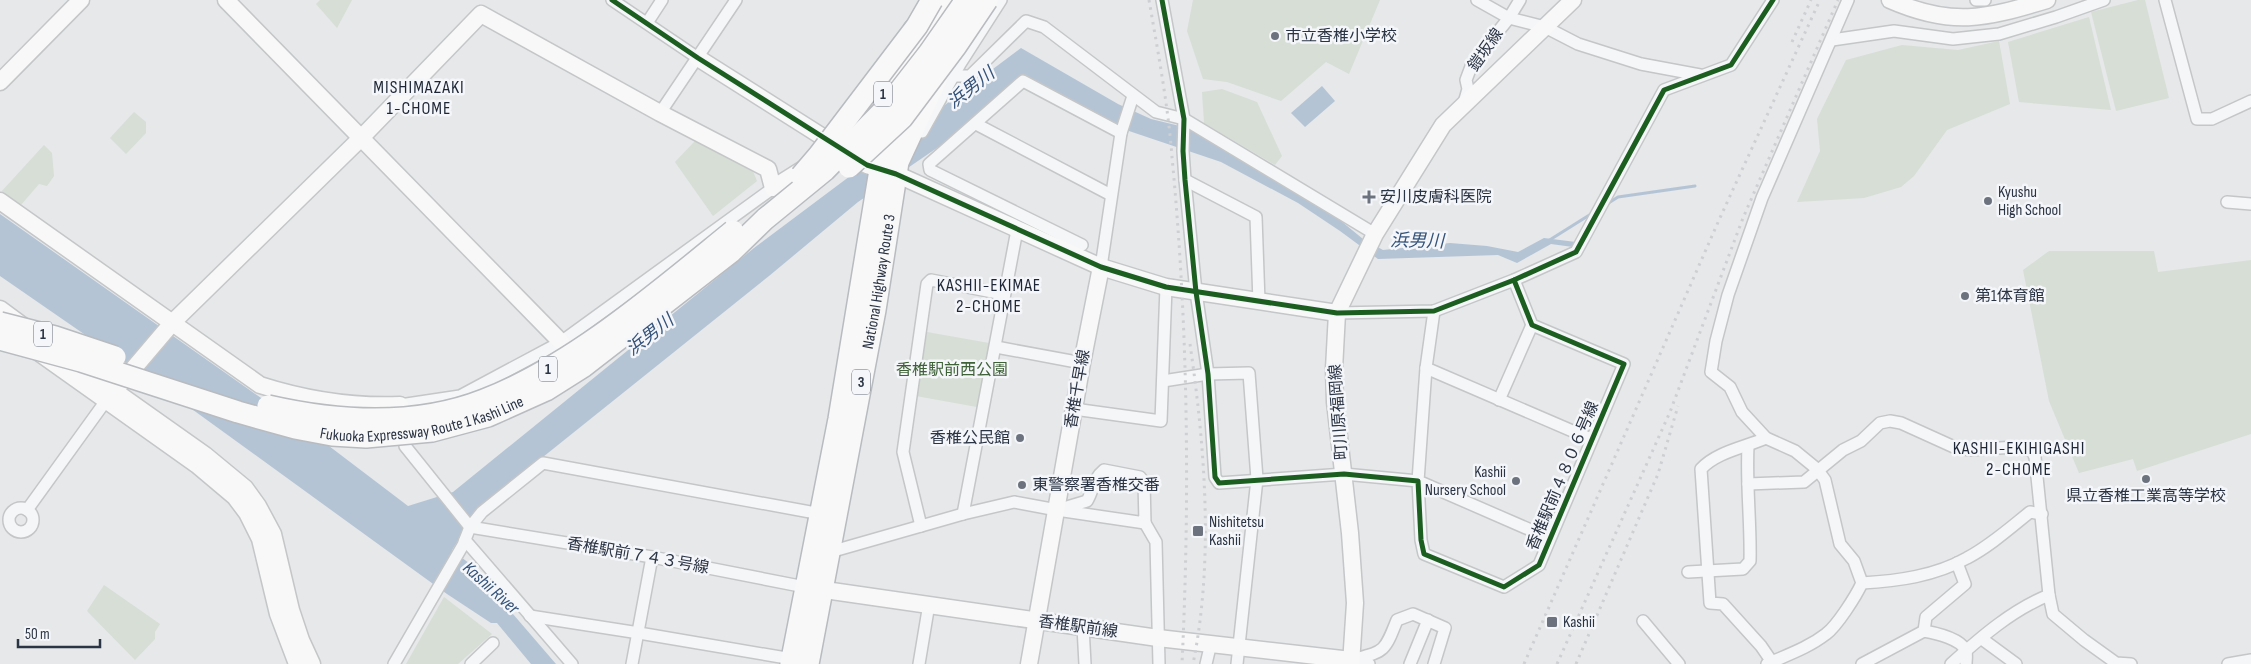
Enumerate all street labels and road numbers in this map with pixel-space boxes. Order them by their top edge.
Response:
street label: 鎧坂線 [1464,25,1508,75]
road number: 1 [874,82,892,106]
street label: National Highway Route 3 [858,213,899,351]
road number: 1 [34,322,52,346]
street label: 香椎千早線 [1062,348,1094,430]
road number: 1 [539,356,557,382]
street label: 町川原福岡線 [1326,363,1352,461]
road number: 3 [852,370,870,394]
street label: Fukuoka Expressway Route 1 Kashi Line [319,392,526,447]
street label: 香椎駅前４８０６号線 [1523,399,1603,553]
street label: 香椎駅前７４３号線 [565,534,711,578]
street label: 香椎駅前線 [1037,612,1119,642]

